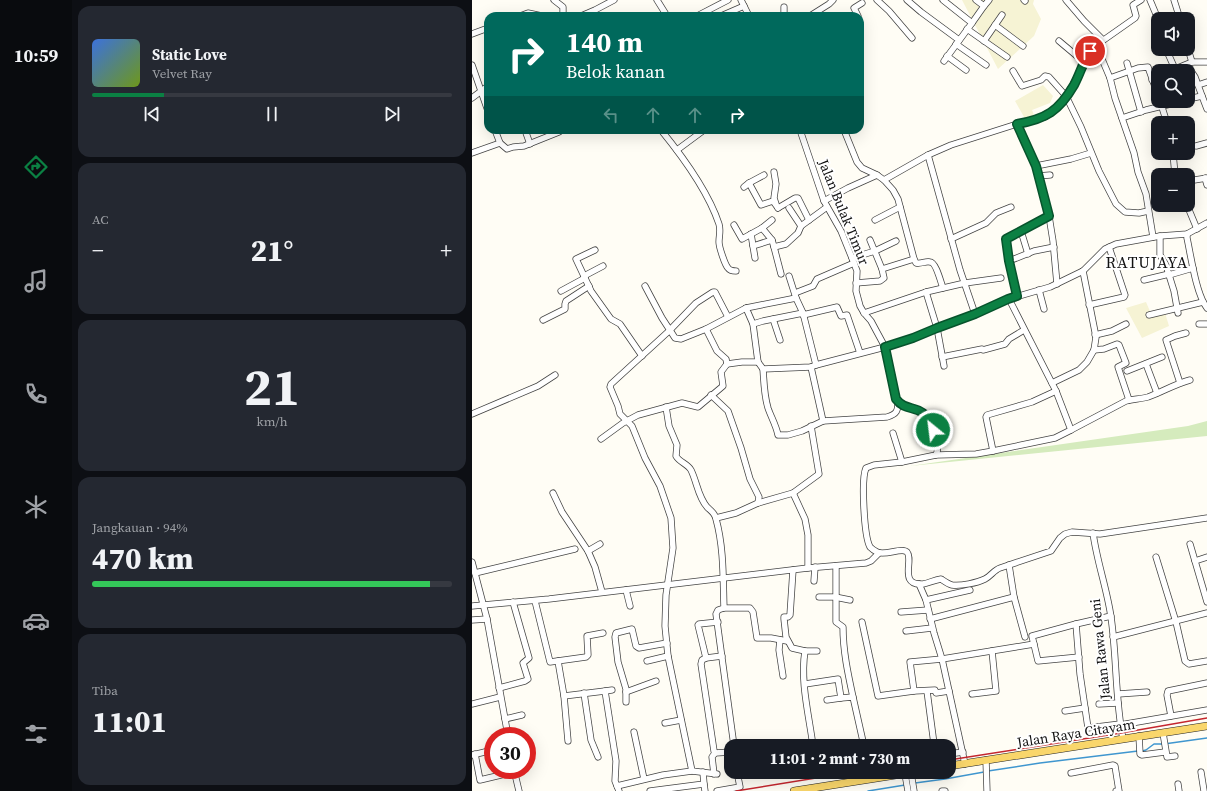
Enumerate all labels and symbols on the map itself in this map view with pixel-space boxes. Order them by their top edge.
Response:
pin [1073,34,1107,68]
street label: Jalan Bulak Timur [813,155,874,268]
district label: RATUJAYA [1106,251,1188,273]
position arrow [912,409,954,451]
street label: Jalan Rawa Geni [1085,598,1115,701]
street label: Jalan Raya Citayam [1014,714,1137,752]
speed limit sign: 30 [484,727,536,779]

